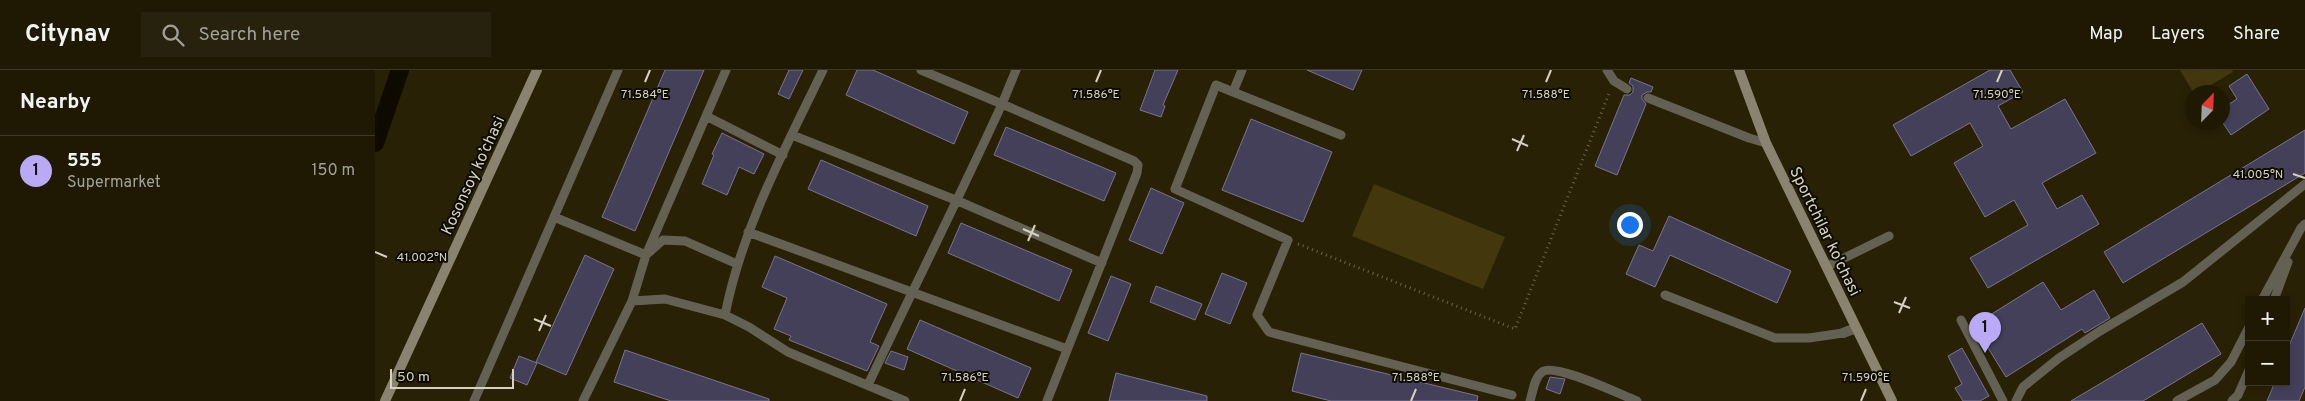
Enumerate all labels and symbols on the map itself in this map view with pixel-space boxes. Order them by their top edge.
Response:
north arrow [2185,85,2230,130]
text: 71.584°E [621,87,669,103]
text: 71.586°E [1072,87,1120,103]
text: 71.588°E [1522,87,1570,103]
text: 71.590°E [1973,87,2021,103]
street label: Kosonsoy ko’chasi [438,113,510,238]
street label: Sportchilar ko'chasi [1784,164,1864,300]
text: 41.005°N [2233,167,2283,183]
your location [1617,212,1643,238]
text: 41.002°N [397,250,447,266]
pin: 1 [1969,312,2001,353]
scale bar [390,366,514,389]
text: 71.586°E [941,370,989,386]
text: 71.588°E [1392,370,1440,386]
text: 71.590°E [1842,370,1890,386]

